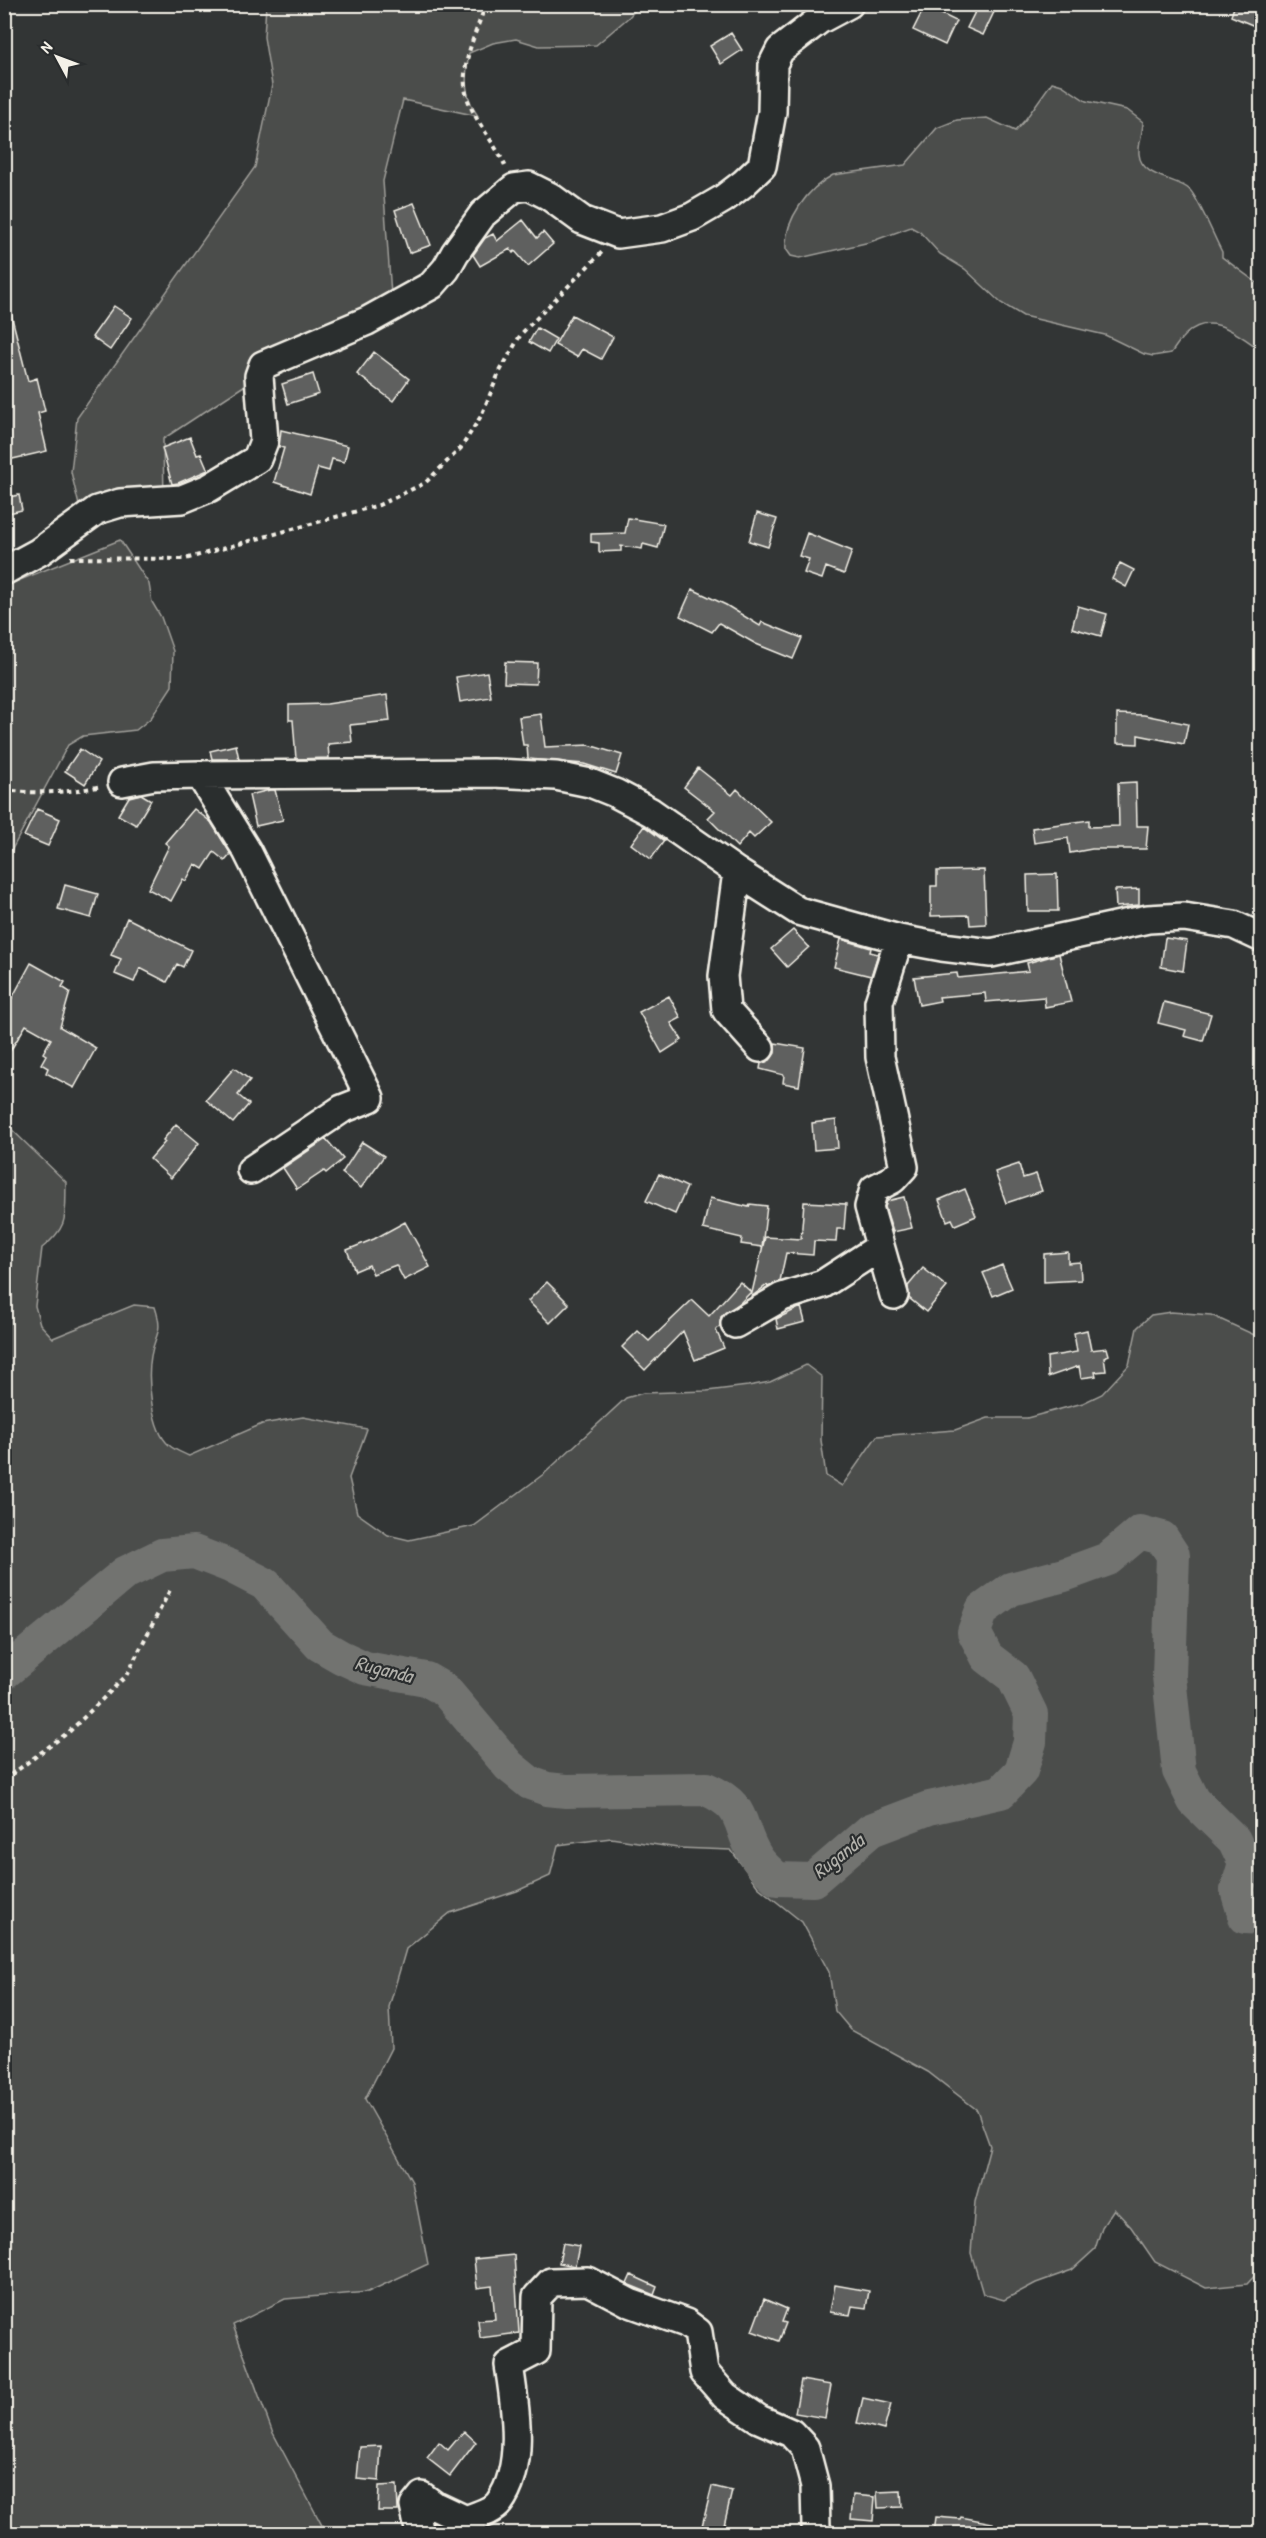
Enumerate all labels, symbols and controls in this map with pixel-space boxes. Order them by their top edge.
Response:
north arrow [27,27,87,87]
text: N [35,36,57,58]
water label: Ruganda [352,1648,418,1690]
water label: Ruganda [806,1826,871,1885]

